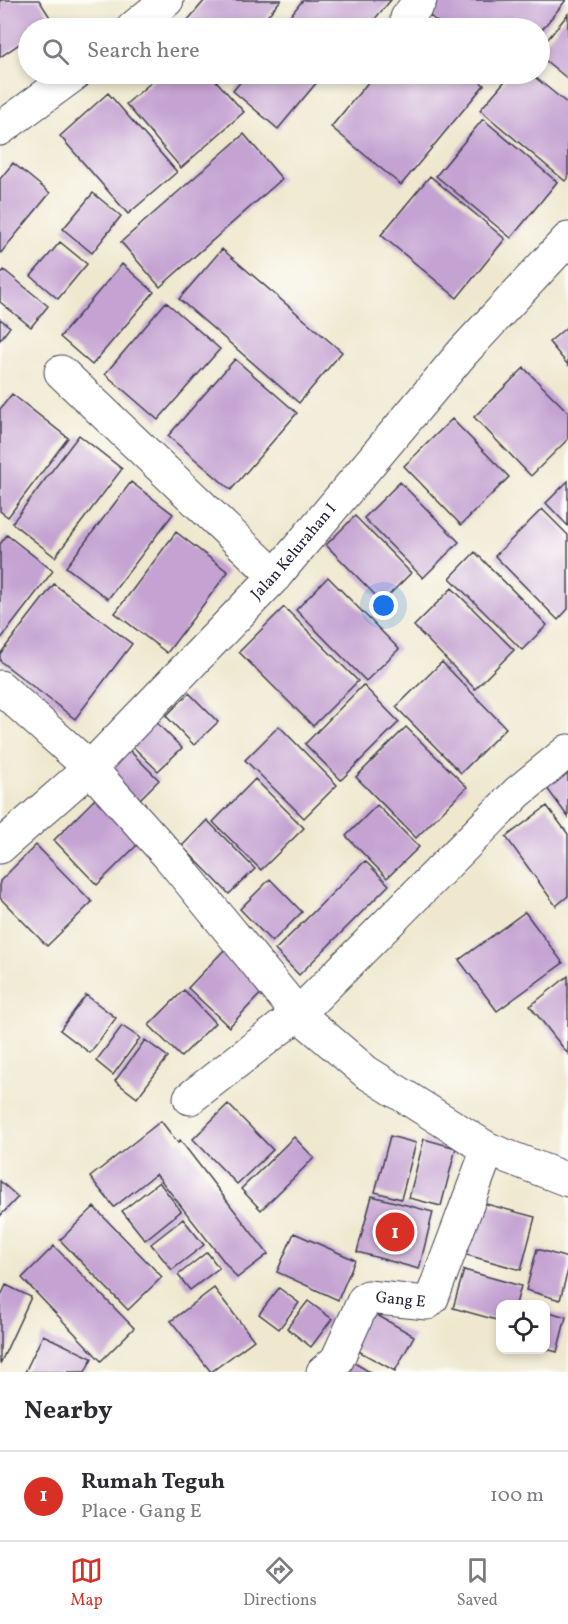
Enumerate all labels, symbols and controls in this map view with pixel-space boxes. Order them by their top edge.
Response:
search box [18,18,550,84]
icon: search [39,35,72,68]
text: Search here [87,36,200,67]
street label: Jalan Kelurahan I [246,499,342,605]
your location [369,591,398,620]
pin: 1 [376,1210,414,1254]
street label: Gang E [374,1287,427,1314]
map controls [496,1300,550,1354]
button: locate [496,1300,550,1354]
text: Nearby [24,1393,113,1429]
text: Rumah Teguh [81,1467,225,1498]
text: 1 [39,1482,48,1510]
text: 100 m [490,1482,544,1510]
text: Place · Gang E [81,1498,202,1526]
tab: Map [70,1554,103,1612]
tab: Directions [243,1554,317,1612]
tab: Saved [457,1554,498,1612]

